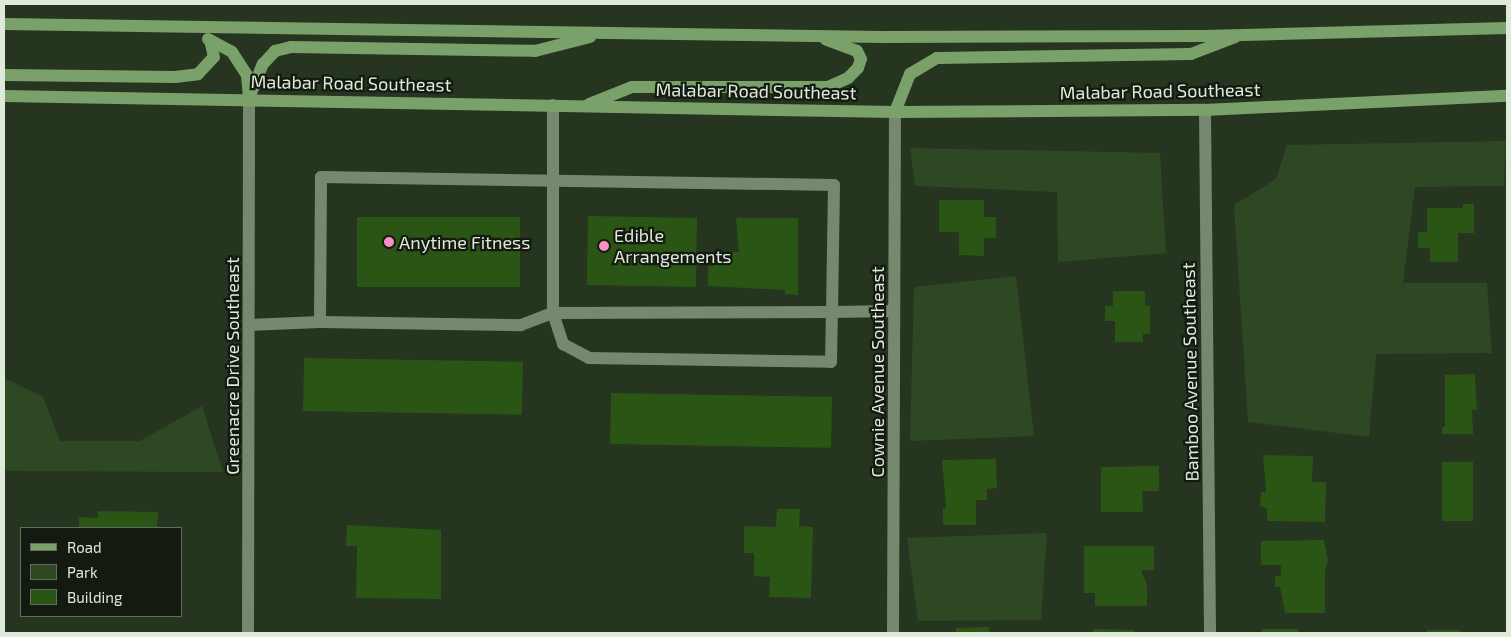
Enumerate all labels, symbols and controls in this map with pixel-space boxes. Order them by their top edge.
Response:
street label: Malabar Road Southeast [250,70,452,96]
street label: Malabar Road Southeast [655,78,857,104]
street label: Malabar Road Southeast [1059,78,1261,104]
place label: Edible Arrangements [614,225,732,268]
place label: Anytime Fitness [399,231,530,253]
marker: Anytime Fitness [383,236,395,248]
marker: Edible Arrangements [598,240,610,252]
street label: Greenacre Drive Southeast [221,257,243,475]
street label: Bamboo Avenue Southeast [1177,262,1203,482]
street label: Cownie Avenue Southeast [866,266,888,478]
legend [20,527,182,617]
text: Road [67,538,102,556]
text: Park [67,563,98,581]
text: Building [67,588,122,606]

